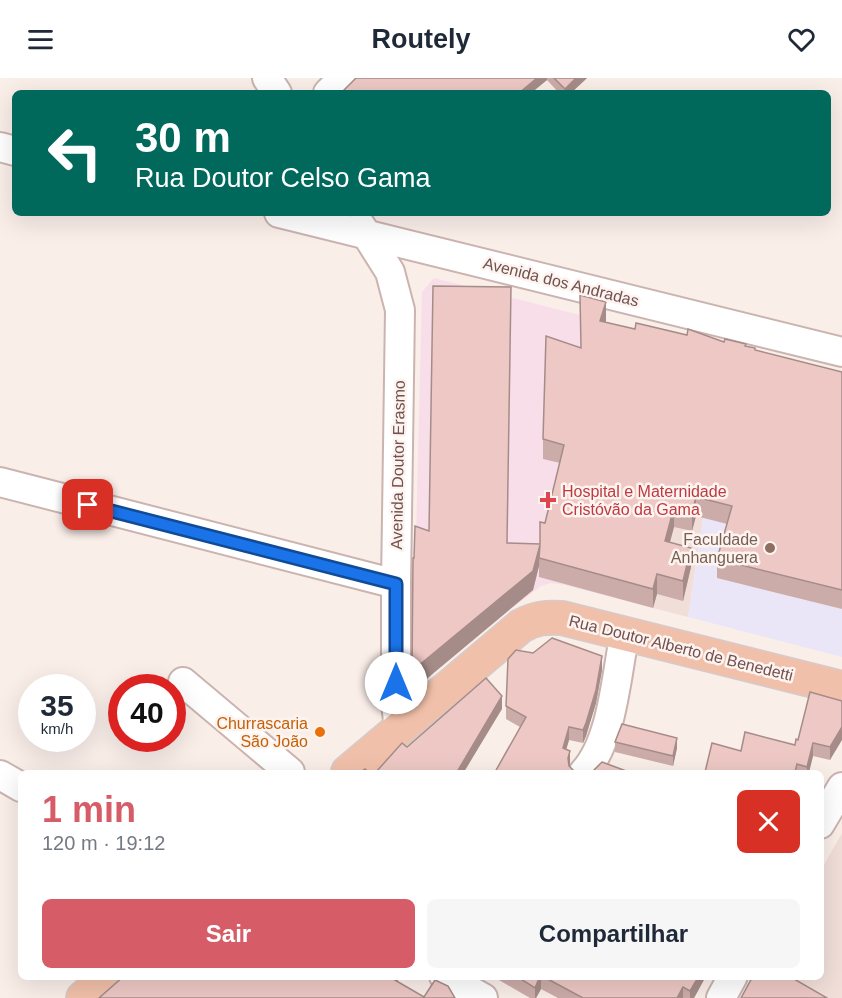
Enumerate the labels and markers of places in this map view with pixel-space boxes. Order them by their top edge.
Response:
pin [62,479,113,530]
place label: Hospital e Maternidade Cristóvão da Gama [562,483,727,518]
marker: Hospital e Maternidade Cristóvão da Gama [539,491,557,509]
place label: Faculdade Anhanguera [671,531,758,566]
marker: Faculdade Anhanguera [763,541,777,555]
place label: Churrascaria São João [216,715,308,750]
marker: Churrascaria São João [313,725,327,739]

